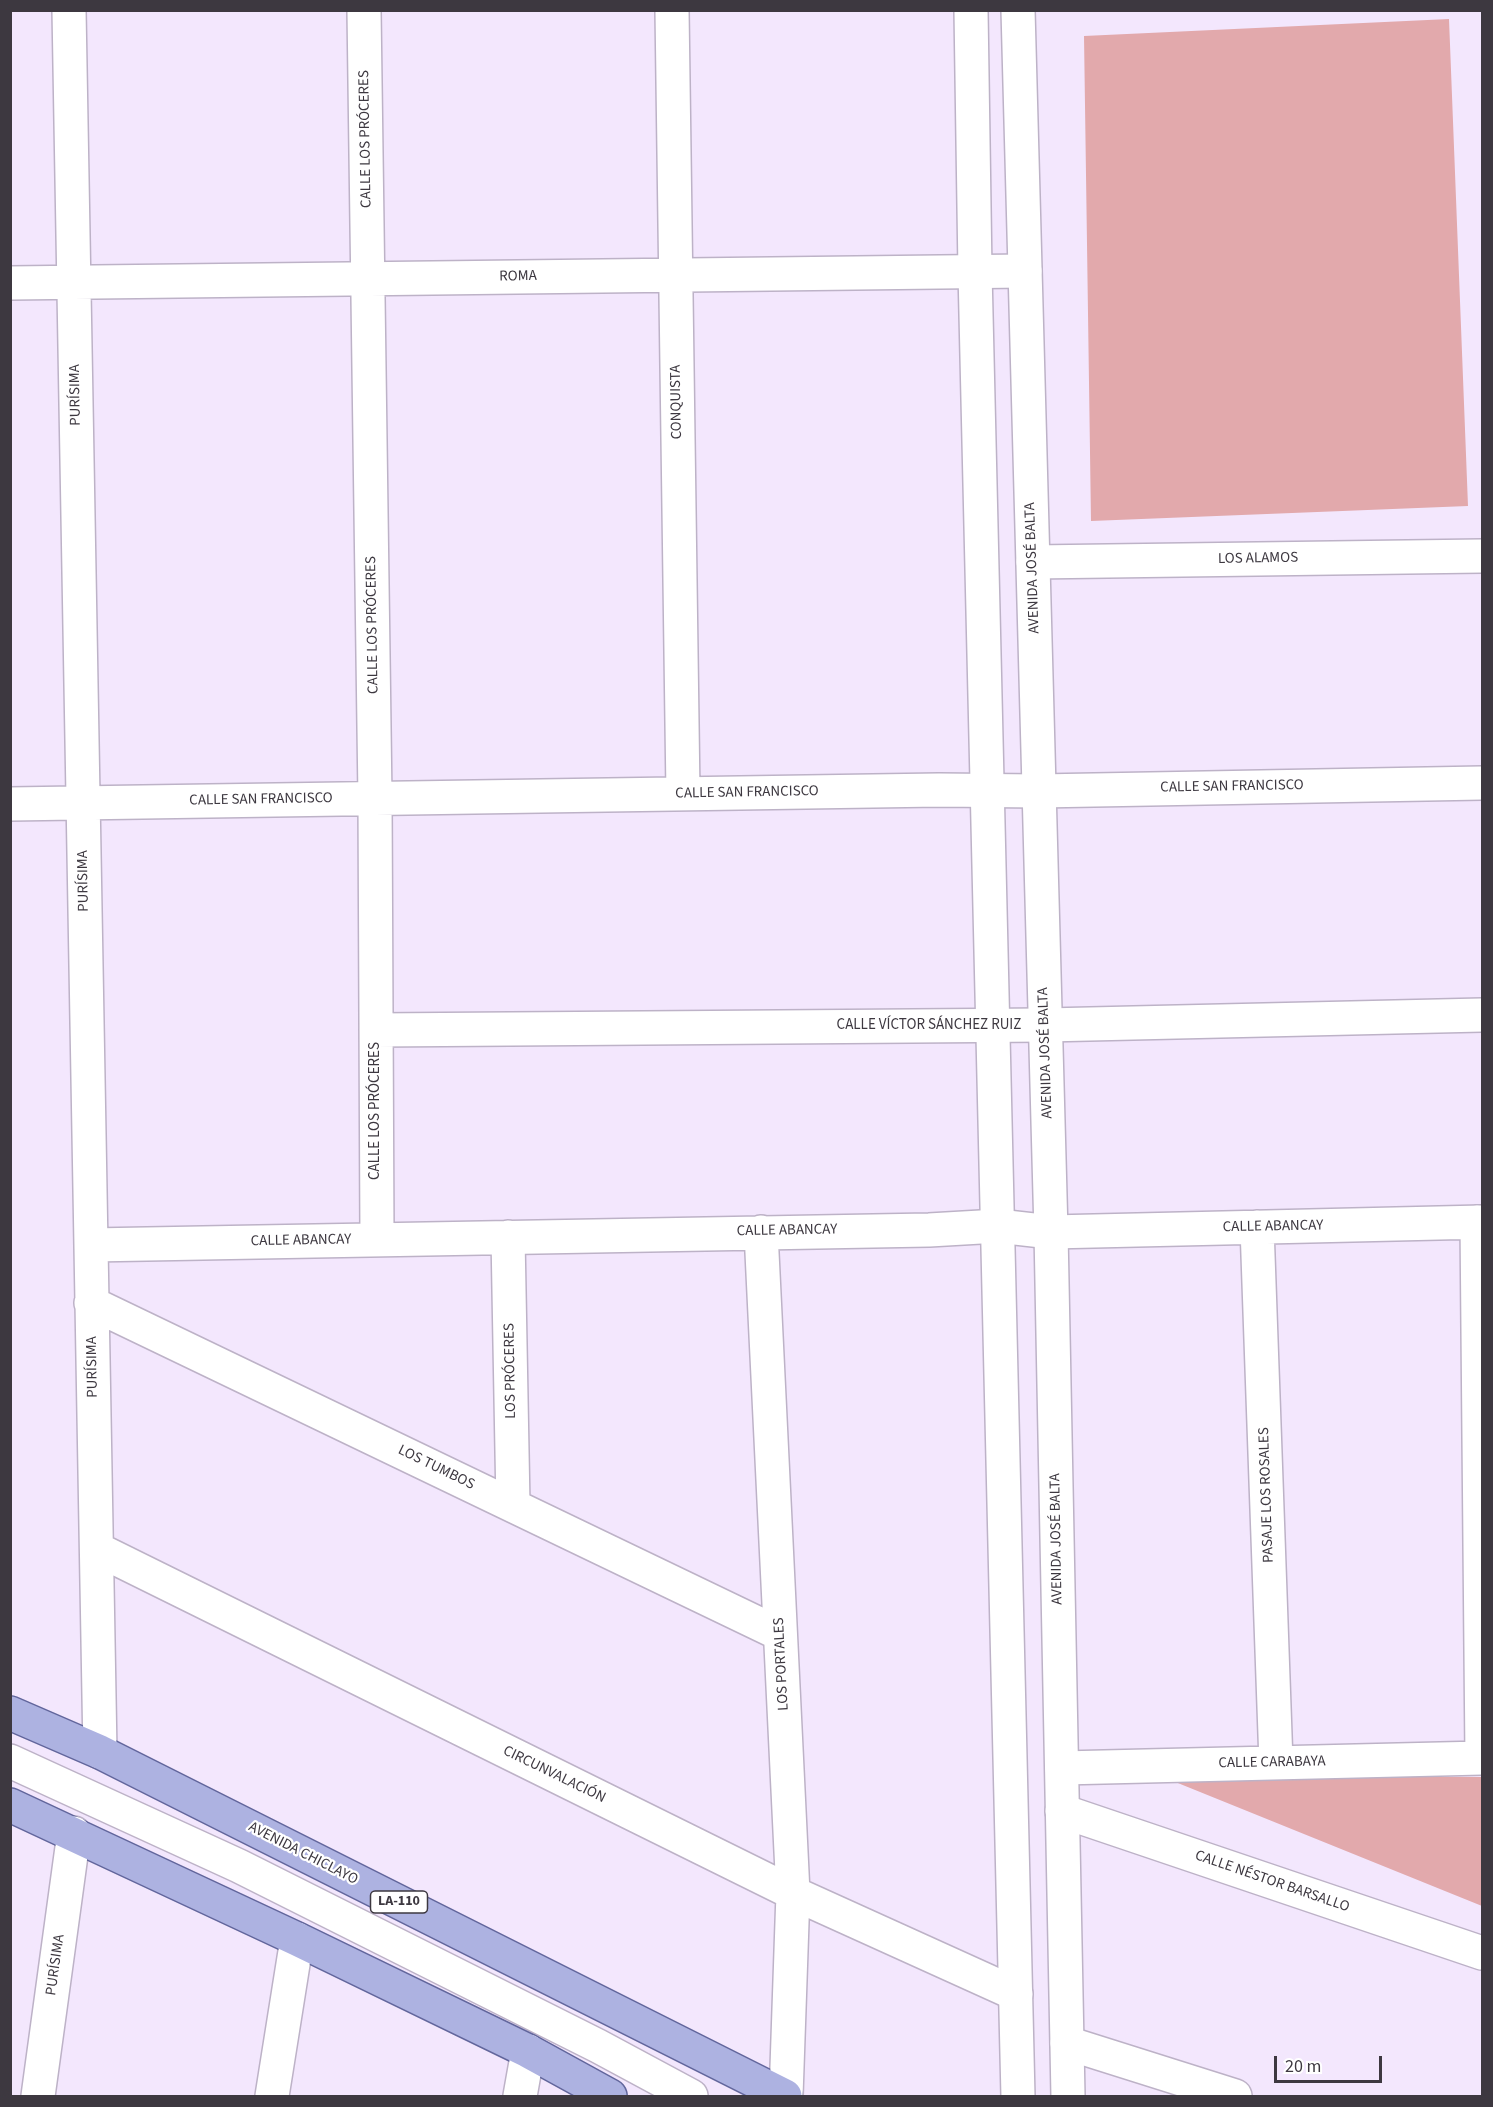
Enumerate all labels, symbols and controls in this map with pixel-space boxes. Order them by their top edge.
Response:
street label: CALLE LOS PRÓCERES [356,70,376,208]
street label: ROMA [499,268,537,286]
street label: PURÍSIMA [66,364,86,426]
street label: CONQUISTA [667,365,687,439]
street label: AVENIDA JOSÉ BALTA [1022,502,1044,634]
street label: LOS ALAMOS [1218,549,1298,569]
street label: CALLE LOS PRÓCERES [363,556,383,694]
street label: CALLE SAN FRANCISCO [1160,777,1304,797]
street label: CALLE SAN FRANCISCO [675,783,819,803]
street label: CALLE SAN FRANCISCO [189,790,333,810]
street label: PURÍSIMA [74,850,94,912]
street label: AVENIDA JOSÉ BALTA [1035,987,1057,1119]
street label: CALLE VÍCTOR SÁNCHEZ RUIZ [837,1017,1021,1035]
street label: CALLE LOS PRÓCERES [367,1042,385,1180]
street label: CALLE ABANCAY [1223,1217,1323,1237]
street label: CALLE ABANCAY [737,1221,837,1241]
street label: CALLE ABANCAY [251,1231,351,1251]
street label: LOS PRÓCERES [501,1323,521,1419]
street label: PURÍSIMA [83,1336,103,1398]
street label: PASAJE LOS ROSALES [1256,1427,1278,1563]
street label: LOS TUMBOS [395,1442,477,1494]
street label: AVENIDA JOSÉ BALTA [1047,1473,1067,1605]
street label: LOS PORTALES [771,1617,793,1711]
street label: CIRCUNVALACIÓN [500,1742,608,1808]
street label: CALLE CARABAYA [1218,1753,1326,1773]
street label: AVENIDA CHICLAYO [245,1819,361,1889]
street label: CALLE NÉSTOR BARSALLO [1192,1847,1352,1917]
road number: LA-110 [370,1891,428,1913]
street label: PURÍSIMA [43,1933,69,1997]
scale bar [1277,2044,1385,2082]
text: 20 m [1285,2054,1321,2079]

